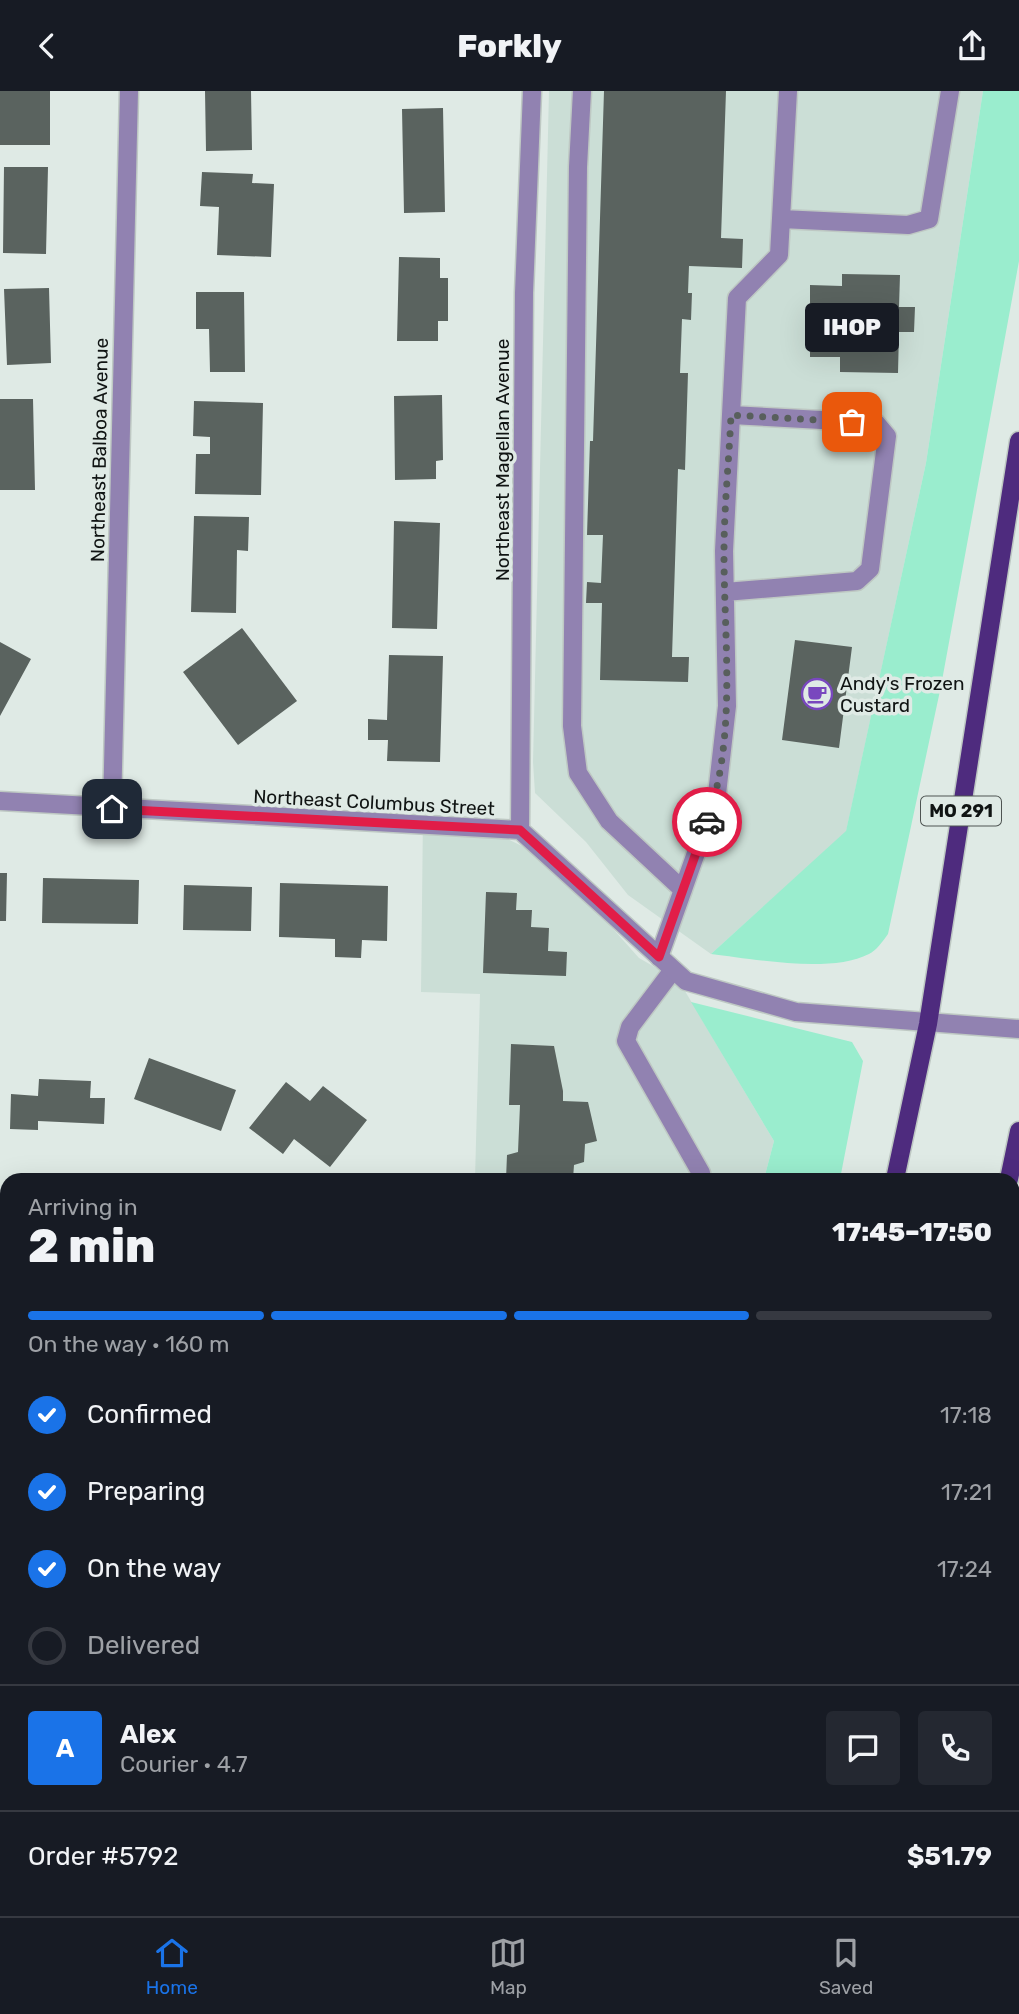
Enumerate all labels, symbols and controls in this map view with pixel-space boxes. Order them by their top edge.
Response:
icon: back [28,27,66,65]
text: Forkly [457,27,562,65]
icon: share [953,27,991,65]
callout: IHOP [805,303,899,352]
text: IHOP [823,313,881,341]
street label: Northeast Balboa Avenue [86,338,113,562]
street label: Northeast Magellan Avenue [491,339,514,581]
pin [822,392,882,452]
icon: bag [833,403,871,441]
place label: Andy's Frozen Custard [840,672,964,717]
cafe icon: Andy's Frozen Custard [800,677,834,711]
pin [82,779,142,839]
street label: Northeast Columbus Street [253,785,496,820]
courier [672,787,742,857]
icon: home [93,790,131,828]
road number: MO 291 [921,797,1001,825]
icon: car [688,803,726,841]
text: Arriving in [28,1193,138,1221]
text: 17:45–17:50 [832,1217,992,1248]
text: 2 min [28,1219,155,1274]
text: On the way · 160 m [28,1330,230,1358]
icon: check [28,1396,66,1434]
text: Confirmed [87,1399,212,1430]
text: 17:18 [940,1401,992,1429]
icon: check [28,1473,66,1511]
text: Preparing [87,1476,205,1507]
text: 17:21 [941,1478,992,1506]
icon: check [28,1550,66,1588]
text: On the way [87,1553,221,1584]
text: 17:24 [937,1555,992,1583]
text: Delivered [87,1630,200,1661]
button: chat [826,1711,900,1785]
button: phone [918,1711,992,1785]
text: Alex [120,1719,176,1750]
text: A [56,1733,74,1764]
text: Courier · 4.7 [120,1750,247,1778]
text: Order #5792 [28,1841,178,1872]
text: $51.79 [907,1841,992,1872]
tab: Home [146,1934,198,1999]
tab: Map [489,1934,527,1999]
tab: Saved [819,1934,873,1999]

